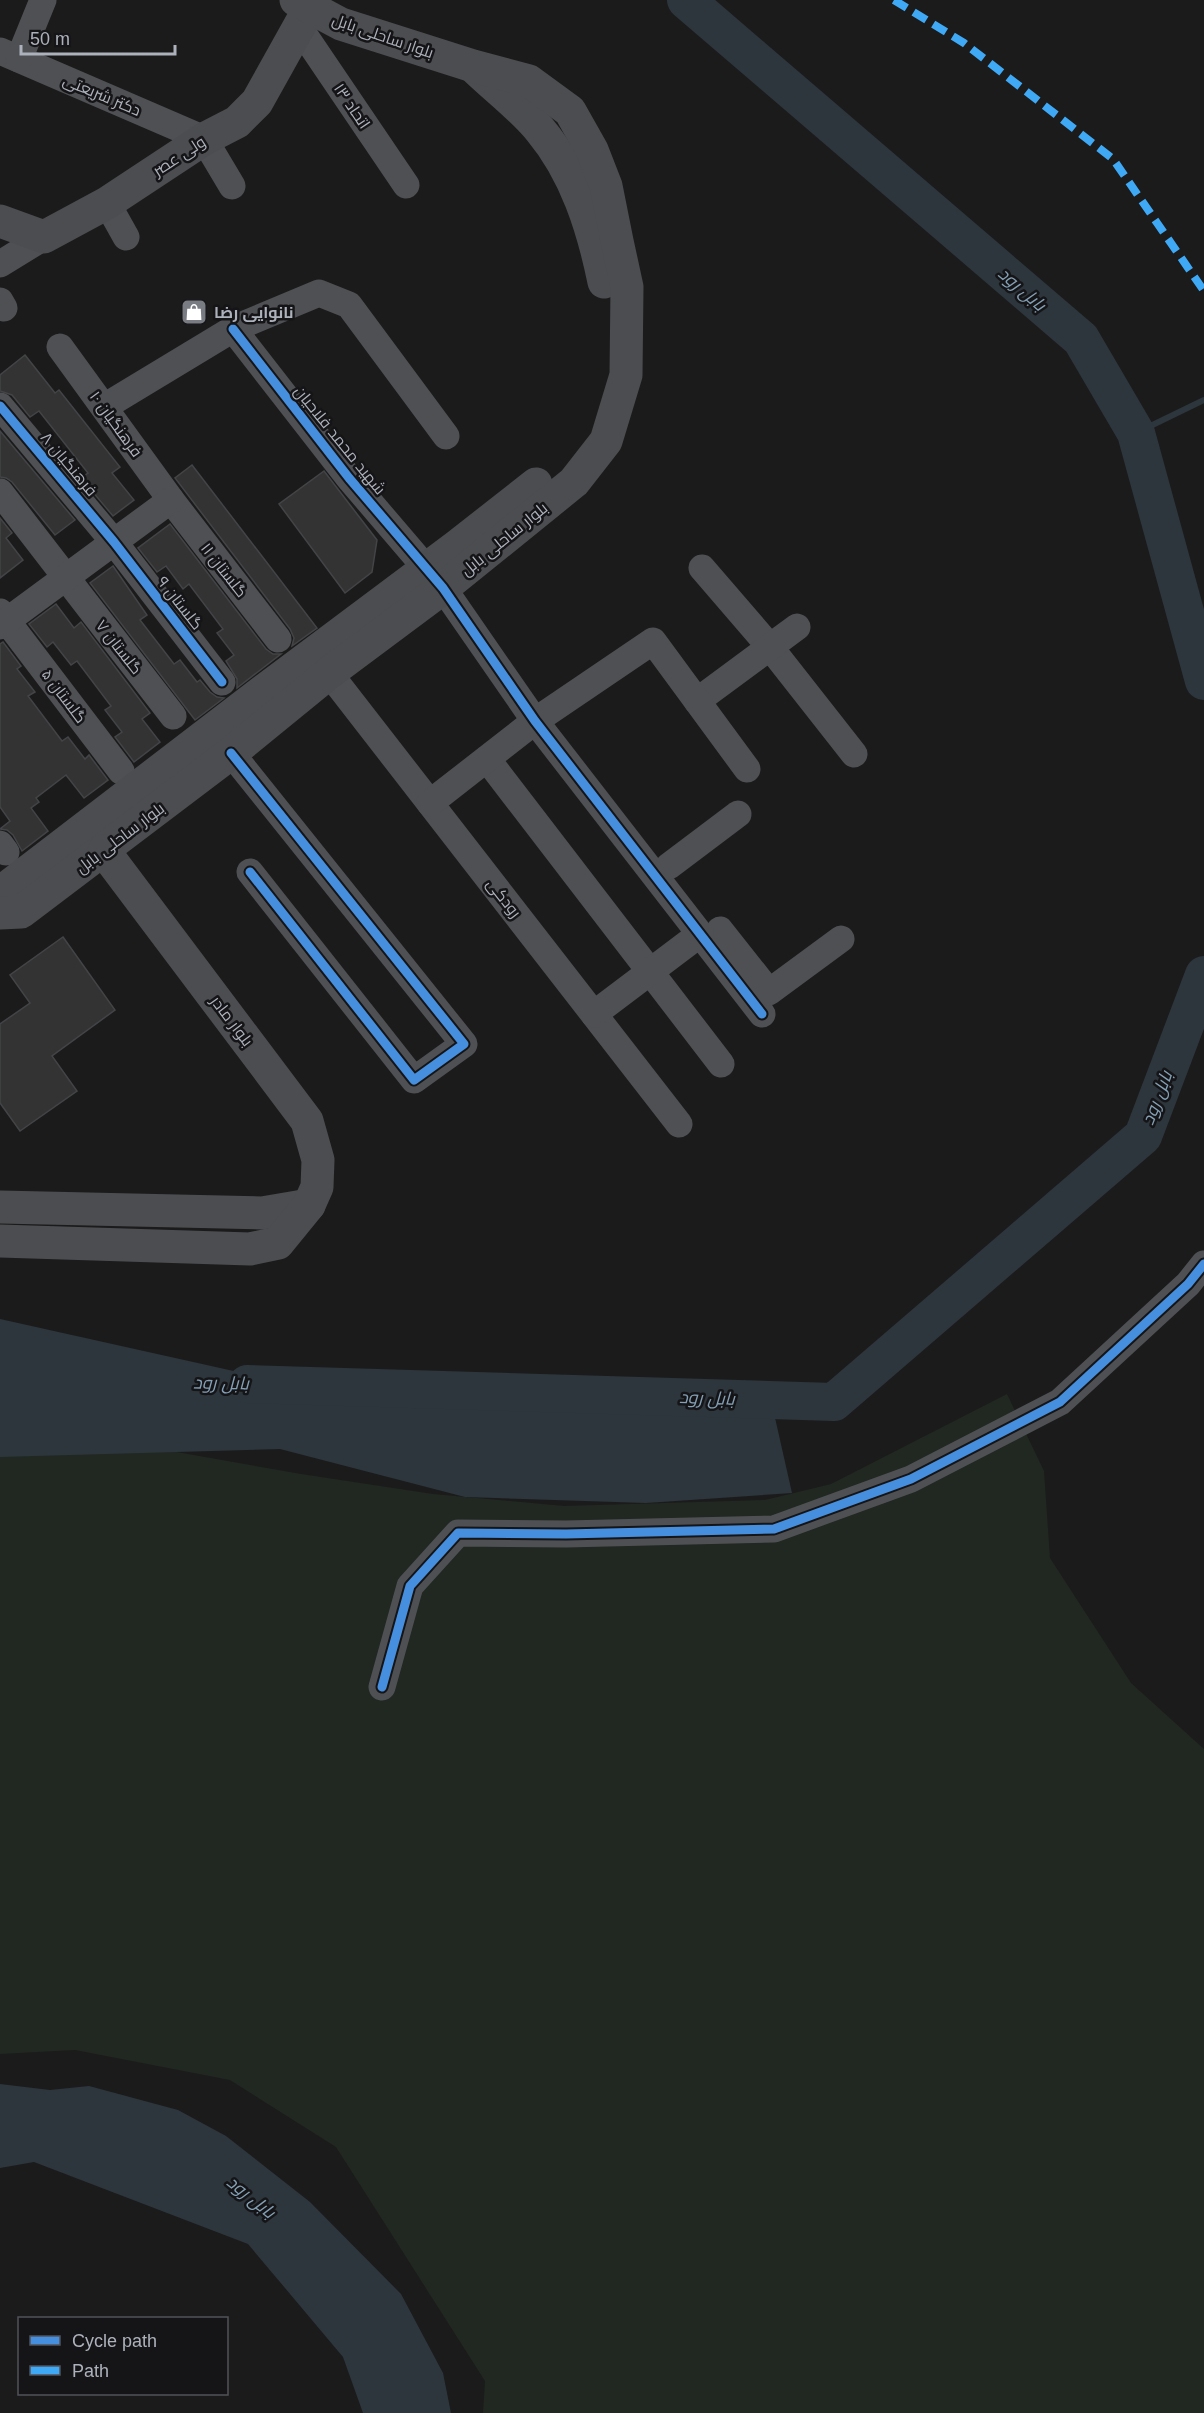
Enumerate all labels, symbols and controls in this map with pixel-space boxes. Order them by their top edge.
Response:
street label: بلوار ساحلی بابل [329,11,436,63]
scale bar [21,18,176,56]
text: 50 m [30,29,70,49]
street label: دکتر شریعتی [60,71,143,121]
street label: اتحاد ۱۳ [331,80,373,132]
street label: ولی عصر [149,133,209,181]
water label: بابل رود [994,263,1050,316]
shop icon: نانوایی رضا [179,297,209,327]
place label: نانوایی رضا [214,304,294,322]
street label: شهید محمد فلاحیان [289,382,389,499]
street label: فرهنگیان ۱۰ [85,388,145,461]
street label: فرهنگیان ۸ [36,429,101,501]
street label: بلوار ساحلی بابل [457,499,552,581]
street label: گلستان ۱۱ [196,540,250,602]
street label: گلستان ۹ [153,573,206,634]
street label: گلستان ۷ [91,617,145,679]
street label: گلستان ۵ [37,666,90,727]
street label: بلوار ساحلی بابل [72,799,169,878]
street label: رودکی [482,875,524,922]
street label: بلوار مادر [206,992,256,1050]
water label: بابل رود [1138,1067,1178,1128]
water label: بابل رود [193,1373,250,1395]
water label: بابل رود [679,1387,736,1410]
water label: بابل رود [222,2172,280,2224]
legend [18,2317,228,2395]
text: Cycle path [72,2331,157,2351]
text: Path [72,2361,109,2381]

